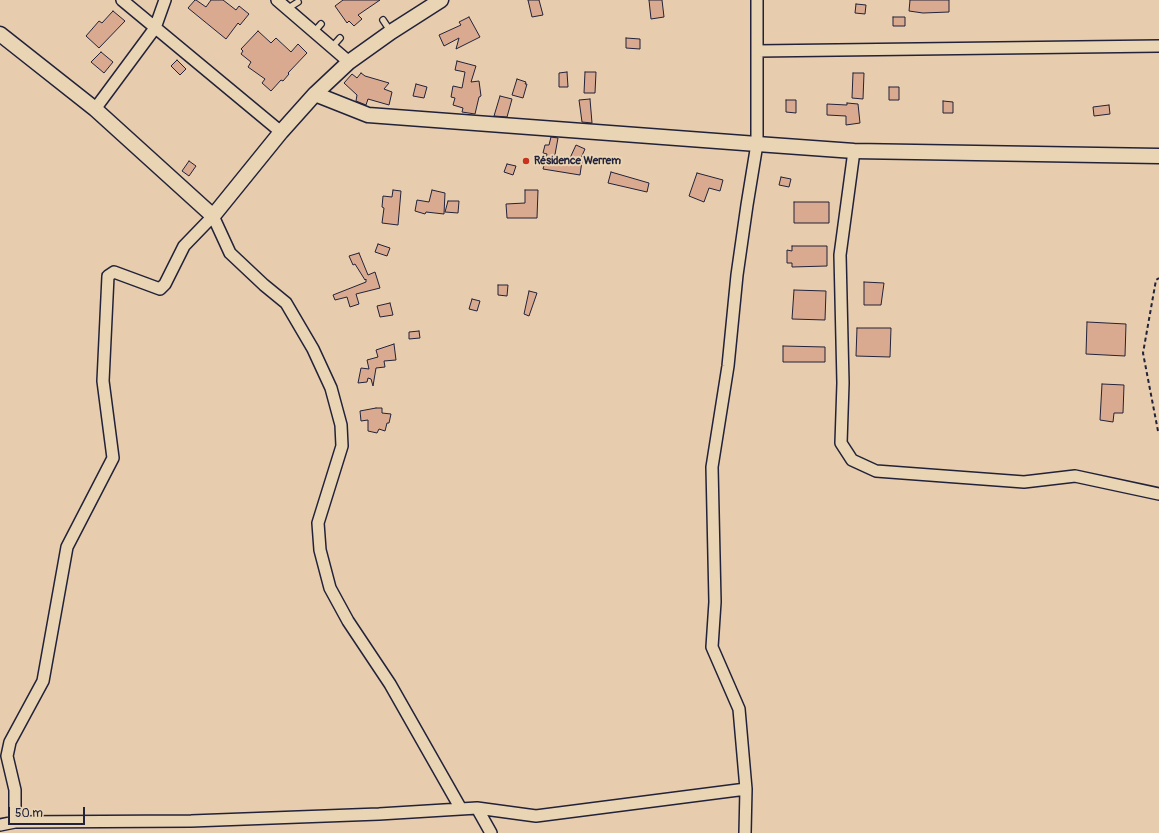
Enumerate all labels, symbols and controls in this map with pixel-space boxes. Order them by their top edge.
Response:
place label: Résidence Werrem [534,154,621,168]
marker: Résidence Werrem [521,156,531,166]
scale bar [10,799,87,825]
text: 50 m [15,806,43,821]

